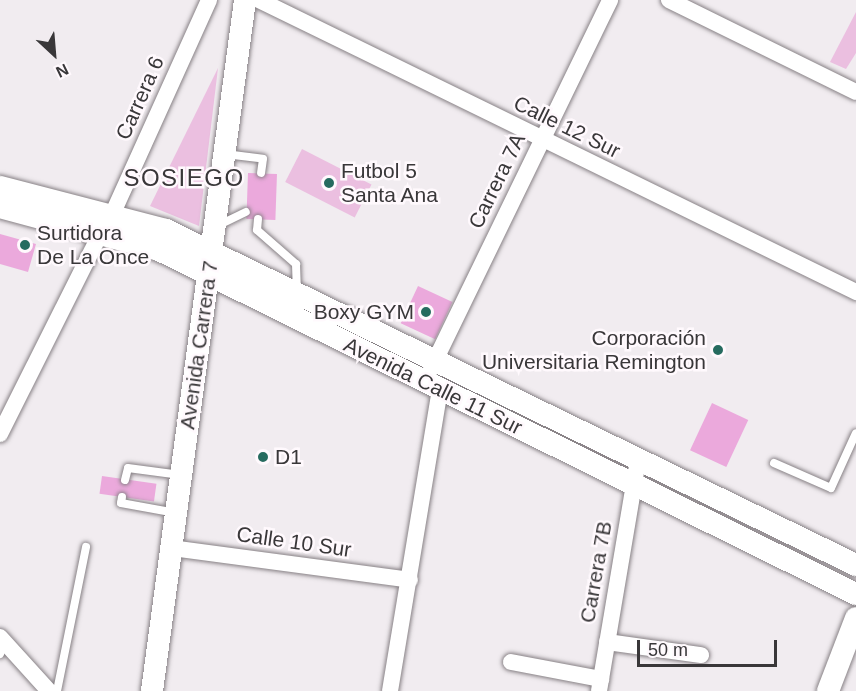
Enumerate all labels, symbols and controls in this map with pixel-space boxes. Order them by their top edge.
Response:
north arrow [24,24,84,84]
street label: Carrera 6 [110,52,170,144]
text: N [53,60,71,81]
street label: Calle 12 Sur [510,90,624,164]
street label: Carrera 7A [463,129,531,233]
place label: Futbol 5 Santa Ana [341,158,439,208]
district label: SOSIEGO [123,164,245,192]
marker: Futbol 5 Santa Ana [322,176,336,190]
place label: Surtidora De La Once [37,220,149,270]
marker: Surtidora De La Once [18,238,32,252]
street label: Avenida Carrera 7 [175,259,223,431]
place label: Boxy GYM [314,299,414,325]
marker: Boxy GYM [419,305,433,319]
place label: Corporación Universitaria Remington [482,325,706,375]
street label: Avenida Calle 11 Sur [340,332,526,440]
marker: Corporación Universitaria Remington [711,343,725,357]
place label: D1 [275,444,302,470]
marker: D1 [256,450,270,464]
street label: Carrera 7B [575,519,617,625]
street label: Calle 10 Sur [235,521,353,563]
scale bar [640,628,780,666]
text: 50 m [648,640,688,660]

